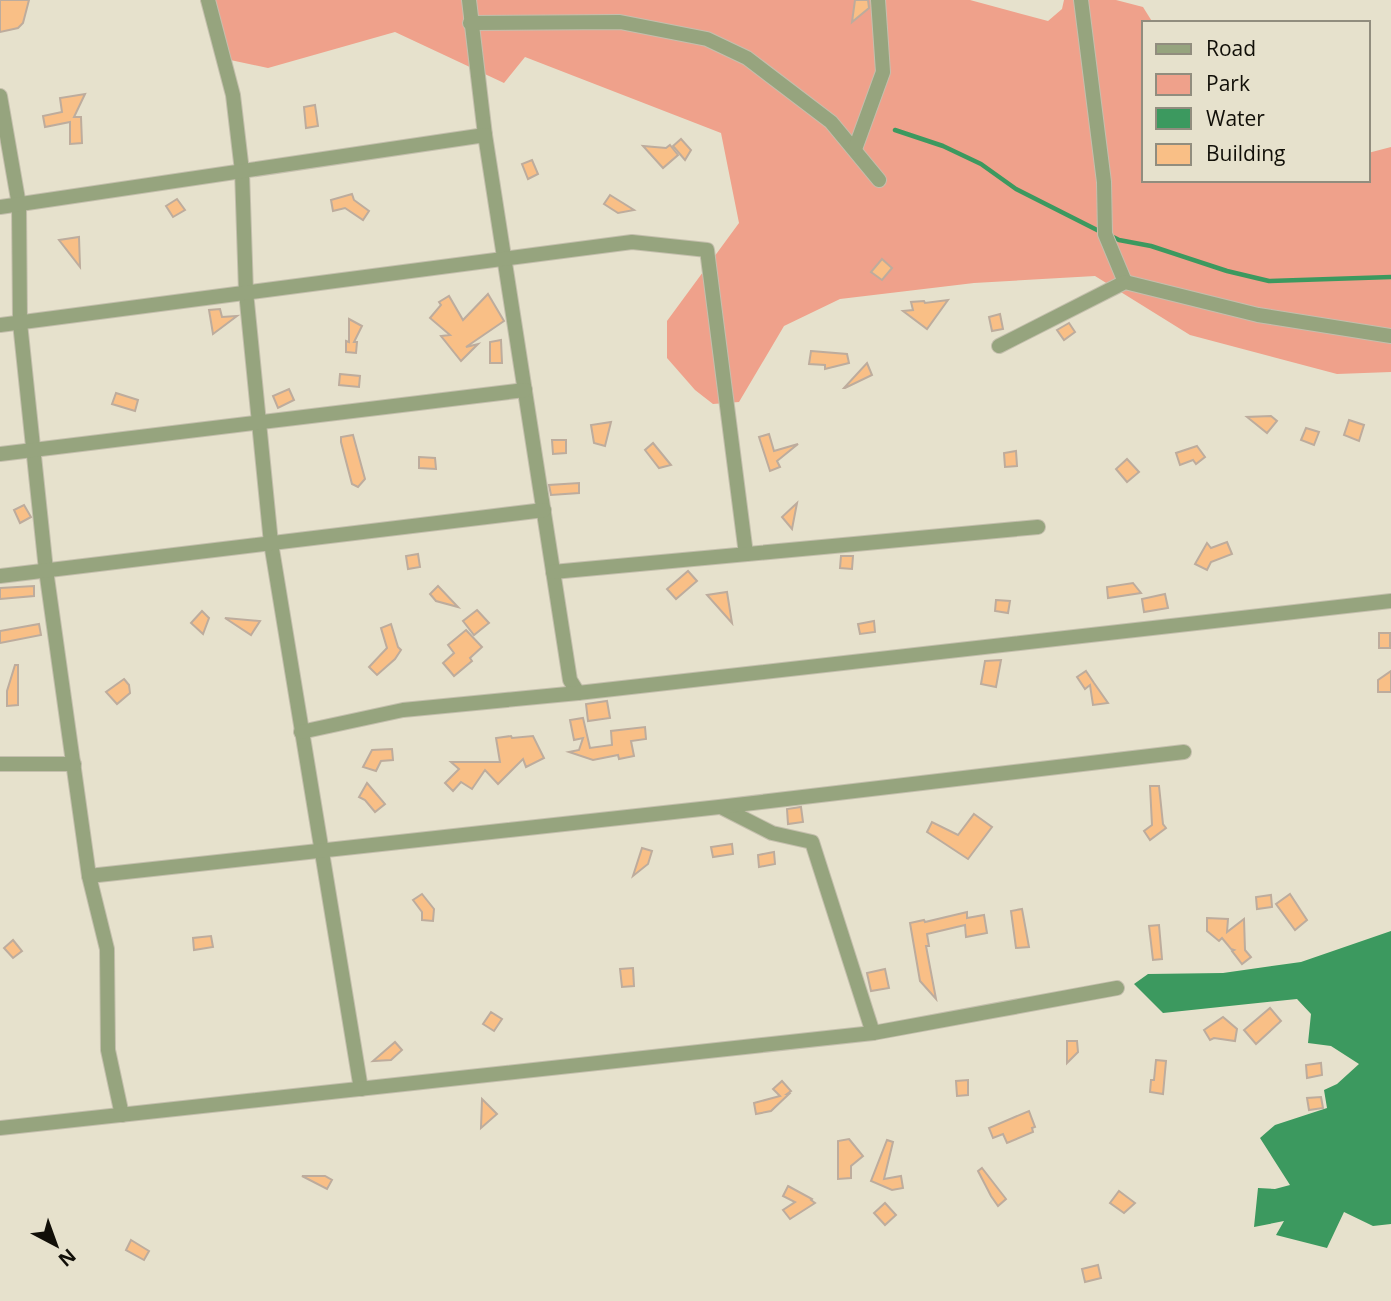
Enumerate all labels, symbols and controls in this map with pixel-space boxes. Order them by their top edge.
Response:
legend [1142,21,1370,182]
text: Road [1206,34,1256,62]
text: Park [1206,69,1250,97]
text: Water [1206,104,1265,132]
text: Building [1206,139,1285,167]
north arrow [21,1210,91,1280]
text: N [53,1243,82,1273]

